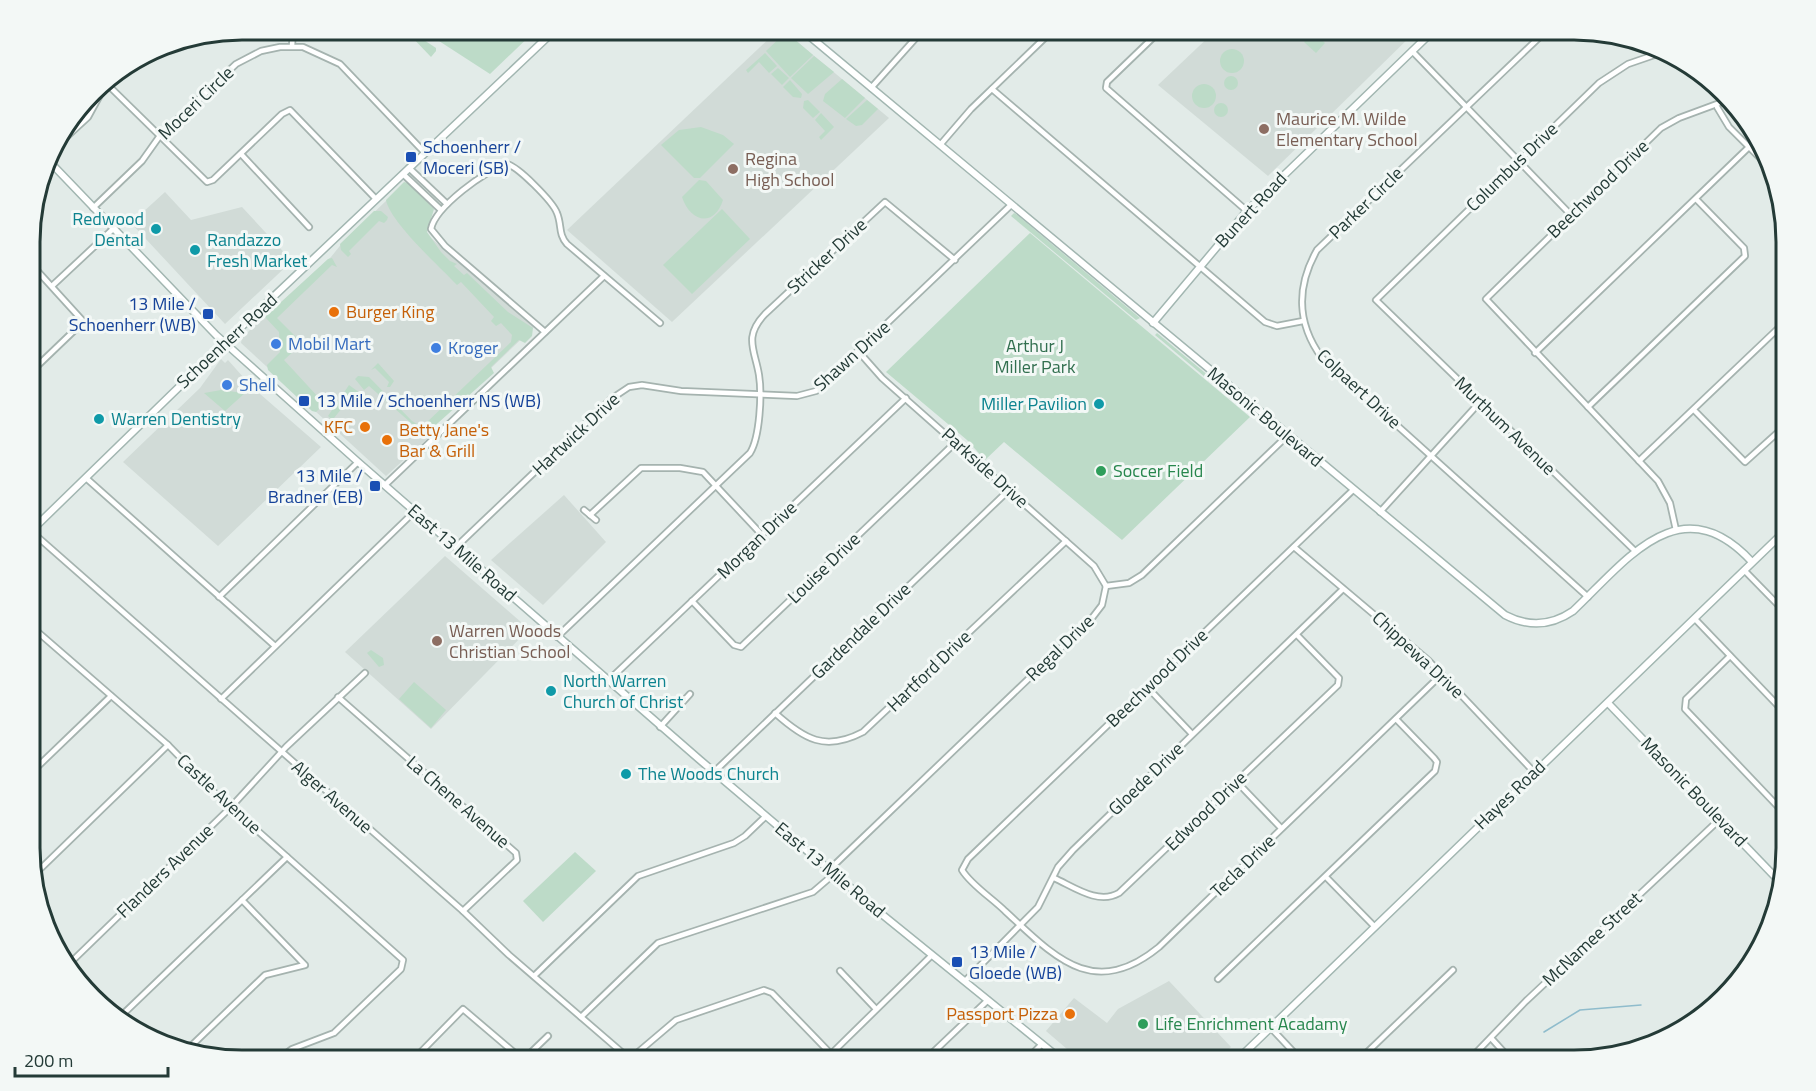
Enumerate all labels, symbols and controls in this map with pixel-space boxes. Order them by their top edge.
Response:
street label: Moceri Circle [152,59,240,146]
place label: Maurice M. Wilde Elementary School [1276,105,1418,153]
street label: Columbus Drive [1460,116,1564,218]
marker: Maurice M. Wilde Elementary School [1257,122,1271,136]
place label: Schoenherr / Moceri (SB) [423,133,521,181]
street label: Beechwood Drive [1541,133,1655,244]
place label: Regina High School [745,145,834,193]
marker: Schoenherr / Moceri (SB) [404,150,418,164]
street label: Parker Circle [1322,160,1409,245]
marker: Regina High School [726,162,740,176]
street label: Bunert Road [1208,166,1293,254]
place label: Redwood Dental [72,205,144,253]
street label: Stricker Drive [781,211,873,300]
marker: Redwood Dental [149,222,163,236]
place label: Randazzo Fresh Market [207,226,308,274]
marker: Randazzo Fresh Market [188,243,202,257]
street label: Schoenherr Road [170,287,283,395]
place label: 13 Mile / Schoenherr (WB) [69,290,196,338]
place label: Burger King [346,298,434,325]
marker: Burger King [327,305,341,319]
marker: 13 Mile / Schoenherr (WB) [201,307,215,321]
street label: Shawn Drive [807,314,896,397]
place label: Mobil Mart [288,330,371,357]
park label: Arthur J Miller Park [994,332,1076,380]
place label: Kroger [448,334,498,361]
marker: Mobil Mart [269,337,283,351]
marker: Kroger [429,341,443,355]
street label: Colpaert Drive [1311,342,1408,435]
street label: Masonic Boulevard [1202,360,1329,473]
street label: Murthum Avenue [1449,370,1562,481]
place label: Shell [239,371,276,398]
marker: Shell [220,378,234,392]
street label: Hartwick Drive [526,386,626,481]
place label: 13 Mile / Schoenherr NS (WB) [316,387,541,414]
place label: Miller Pavilion [981,390,1087,417]
marker: 13 Mile / Schoenherr NS (WB) [297,394,311,408]
marker: Miller Pavilion [1092,397,1106,411]
place label: Warren Dentistry [111,405,241,432]
marker: Warren Dentistry [92,412,106,426]
place label: KFC [324,413,353,440]
place label: Betty Jane's Bar & Grill [399,416,489,464]
marker: KFC [358,420,372,434]
street label: Parkside Drive [936,421,1035,514]
marker: Betty Jane's Bar & Grill [380,433,394,447]
place label: Soccer Field [1113,457,1203,484]
place label: 13 Mile / Bradner (EB) [268,462,363,510]
marker: Soccer Field [1094,464,1108,478]
marker: 13 Mile / Bradner (EB) [368,479,382,493]
street label: Morgan Drive [711,495,803,585]
street label: East 13 Mile Road [402,497,523,608]
street label: Louise Drive [781,526,866,609]
street label: Gardendale Drive [805,576,917,685]
street label: Chippewa Drive [1366,605,1470,705]
street label: Regal Drive [1019,608,1100,687]
place label: Warren Woods Christian School [449,617,570,665]
street label: Beechwood Drive [1100,622,1214,733]
street label: Hartford Drive [880,623,977,718]
marker: Warren Woods Christian School [430,634,444,648]
place label: North Warren Church of Christ [563,667,684,715]
marker: North Warren Church of Christ [544,684,558,698]
street label: Masonic Boulevard [1635,731,1754,853]
street label: Gloede Drive [1102,736,1189,822]
street label: Castle Avenue [171,747,268,840]
street label: La Chene Avenue [401,749,516,854]
street label: Alger Avenue [286,754,379,840]
street label: Hayes Road [1468,754,1551,836]
place label: The Woods Church [638,760,779,787]
street label: Edwood Drive [1159,765,1253,857]
marker: The Woods Church [619,767,633,781]
street label: East 13 Mile Road [769,815,891,924]
street label: Flanders Avenue [110,817,219,924]
street label: Tecla Drive [1204,828,1281,904]
street label: McNamee Street [1536,885,1648,992]
place label: 13 Mile / Gloede (WB) [969,938,1062,986]
marker: 13 Mile / Gloede (WB) [950,955,964,969]
place label: Passport Pizza [946,1000,1058,1027]
marker: Passport Pizza [1063,1007,1077,1021]
place label: Life Enrichment Acadamy [1155,1010,1348,1037]
marker: Life Enrichment Acadamy [1136,1017,1150,1031]
scale bar [15,1040,168,1078]
text: 200 m [24,1047,73,1074]

